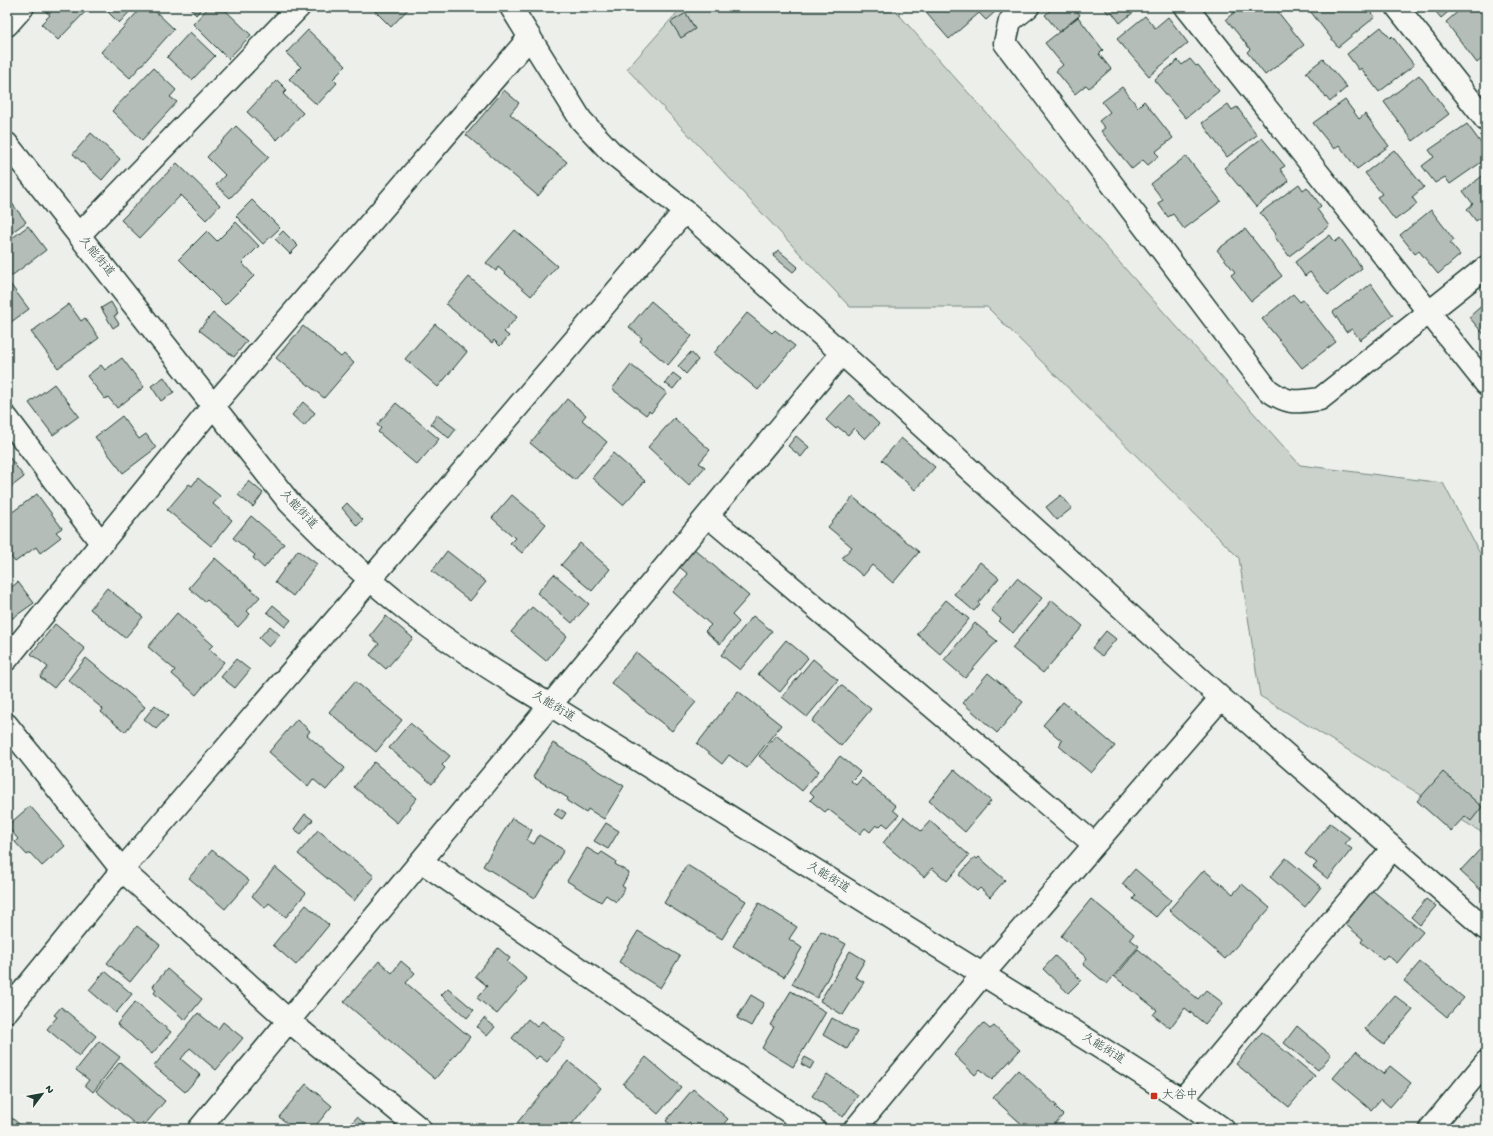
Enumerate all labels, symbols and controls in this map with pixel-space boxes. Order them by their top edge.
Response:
street label: 久能街道 [75,233,118,280]
street label: 久能街道 [277,486,321,532]
street label: 久能街道 [529,687,578,725]
street label: 久能街道 [804,858,853,897]
street label: 久能街道 [1079,1029,1128,1068]
north arrow [22,1074,62,1114]
text: N [42,1084,56,1096]
place label: 大谷中 [1162,1088,1198,1103]
marker: 大谷中 [1149,1091,1159,1101]

